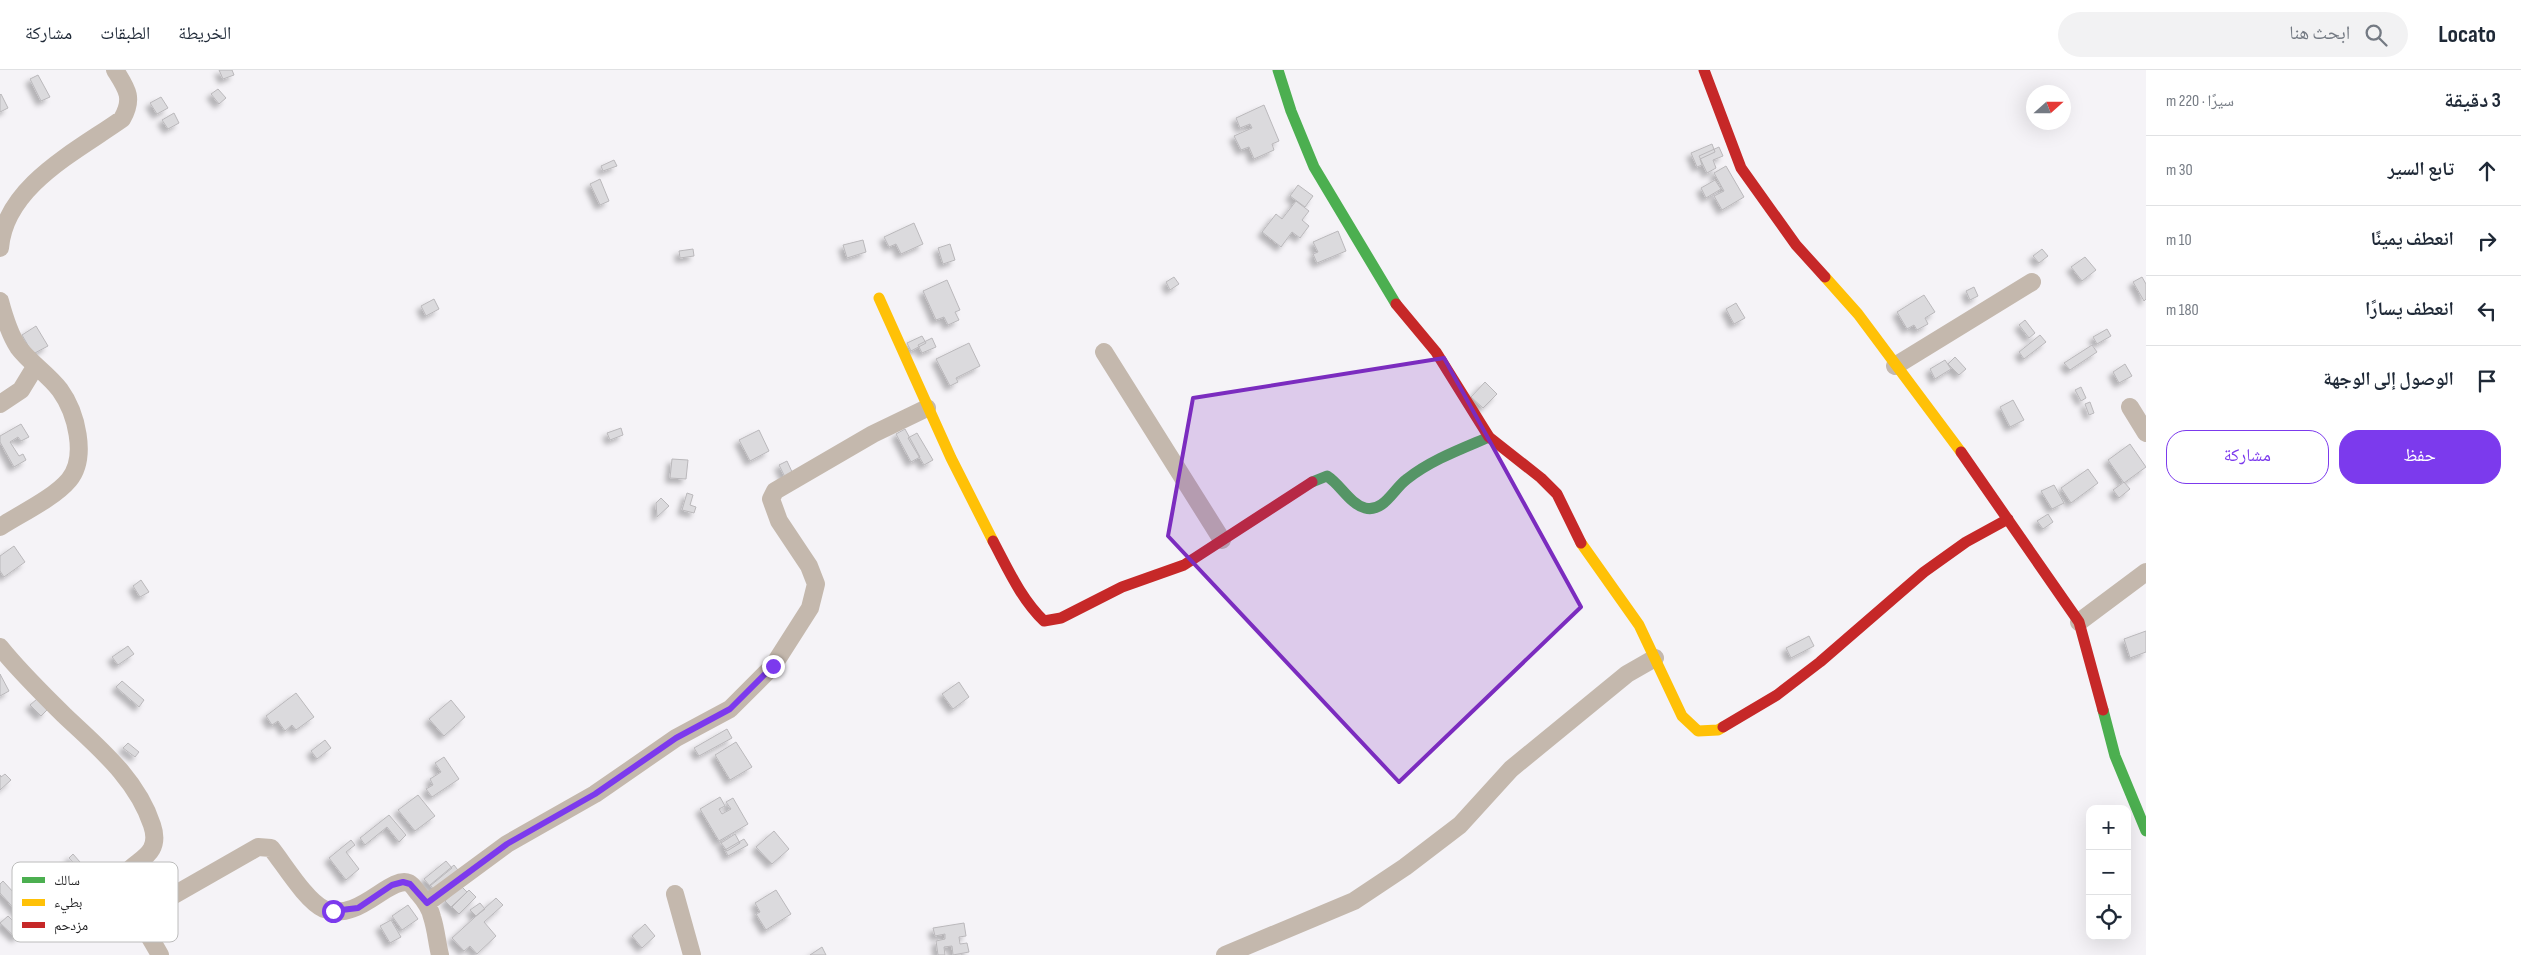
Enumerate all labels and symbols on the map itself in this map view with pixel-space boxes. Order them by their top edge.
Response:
north arrow [2026,85,2071,130]
route end [762,655,785,678]
legend [12,862,178,942]
text: سالك [54,872,80,889]
text: بطيء [54,894,83,914]
route start [322,900,345,923]
text: مزدحم [54,917,88,935]

